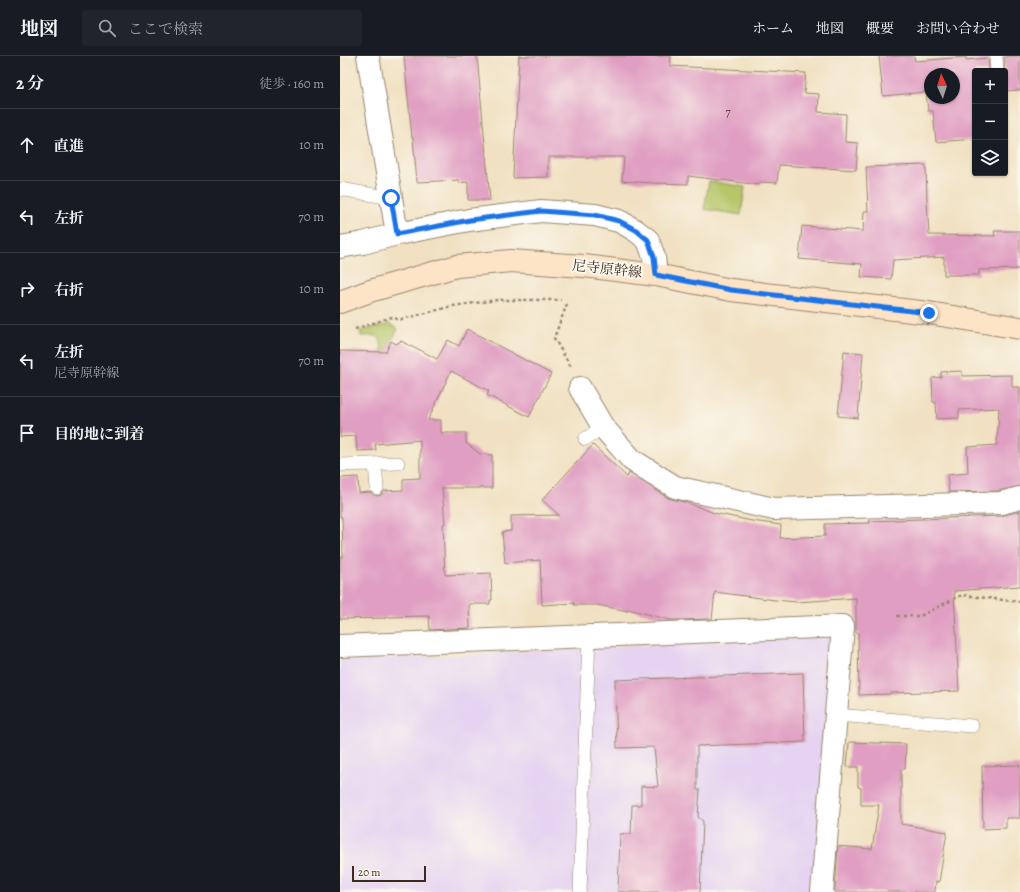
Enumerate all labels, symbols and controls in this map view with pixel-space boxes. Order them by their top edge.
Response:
search box [82,10,362,46]
text: 地図 [20,16,58,42]
icon: search [96,17,118,39]
text: ここで検索 [128,19,203,39]
text: ホーム [752,19,794,38]
text: 地図 [816,19,844,38]
text: 概要 [866,19,894,38]
text: お問い合わせ [916,19,1000,38]
north arrow [924,68,960,104]
map controls [972,68,1008,176]
button: + [972,68,1008,104]
text: 2 分 [16,72,44,95]
text: 徒歩 · 160 m [260,75,324,92]
house number: 7 [725,104,731,120]
button: − [972,104,1008,140]
icon: ahead [16,134,38,156]
text: 直進 [54,136,84,156]
text: 10 m [299,136,324,153]
button: layers [972,140,1008,176]
route start [382,189,400,207]
icon: left [16,206,38,228]
text: 左折 [54,208,84,228]
text: 70 m [298,208,324,225]
street label: 尼寺原幹線 [571,256,643,282]
icon: right [16,278,38,300]
text: 右折 [54,280,84,300]
text: 10 m [299,280,324,297]
route end [920,304,938,322]
text: 左折 [54,342,84,362]
icon: left [16,350,38,372]
text: 70 m [298,352,324,369]
text: 尼寺原幹線 [54,364,119,381]
icon: arrive [16,422,38,444]
text: 目的地に到着 [54,424,144,444]
scale bar [352,864,426,883]
text: 20 m [358,865,380,880]

